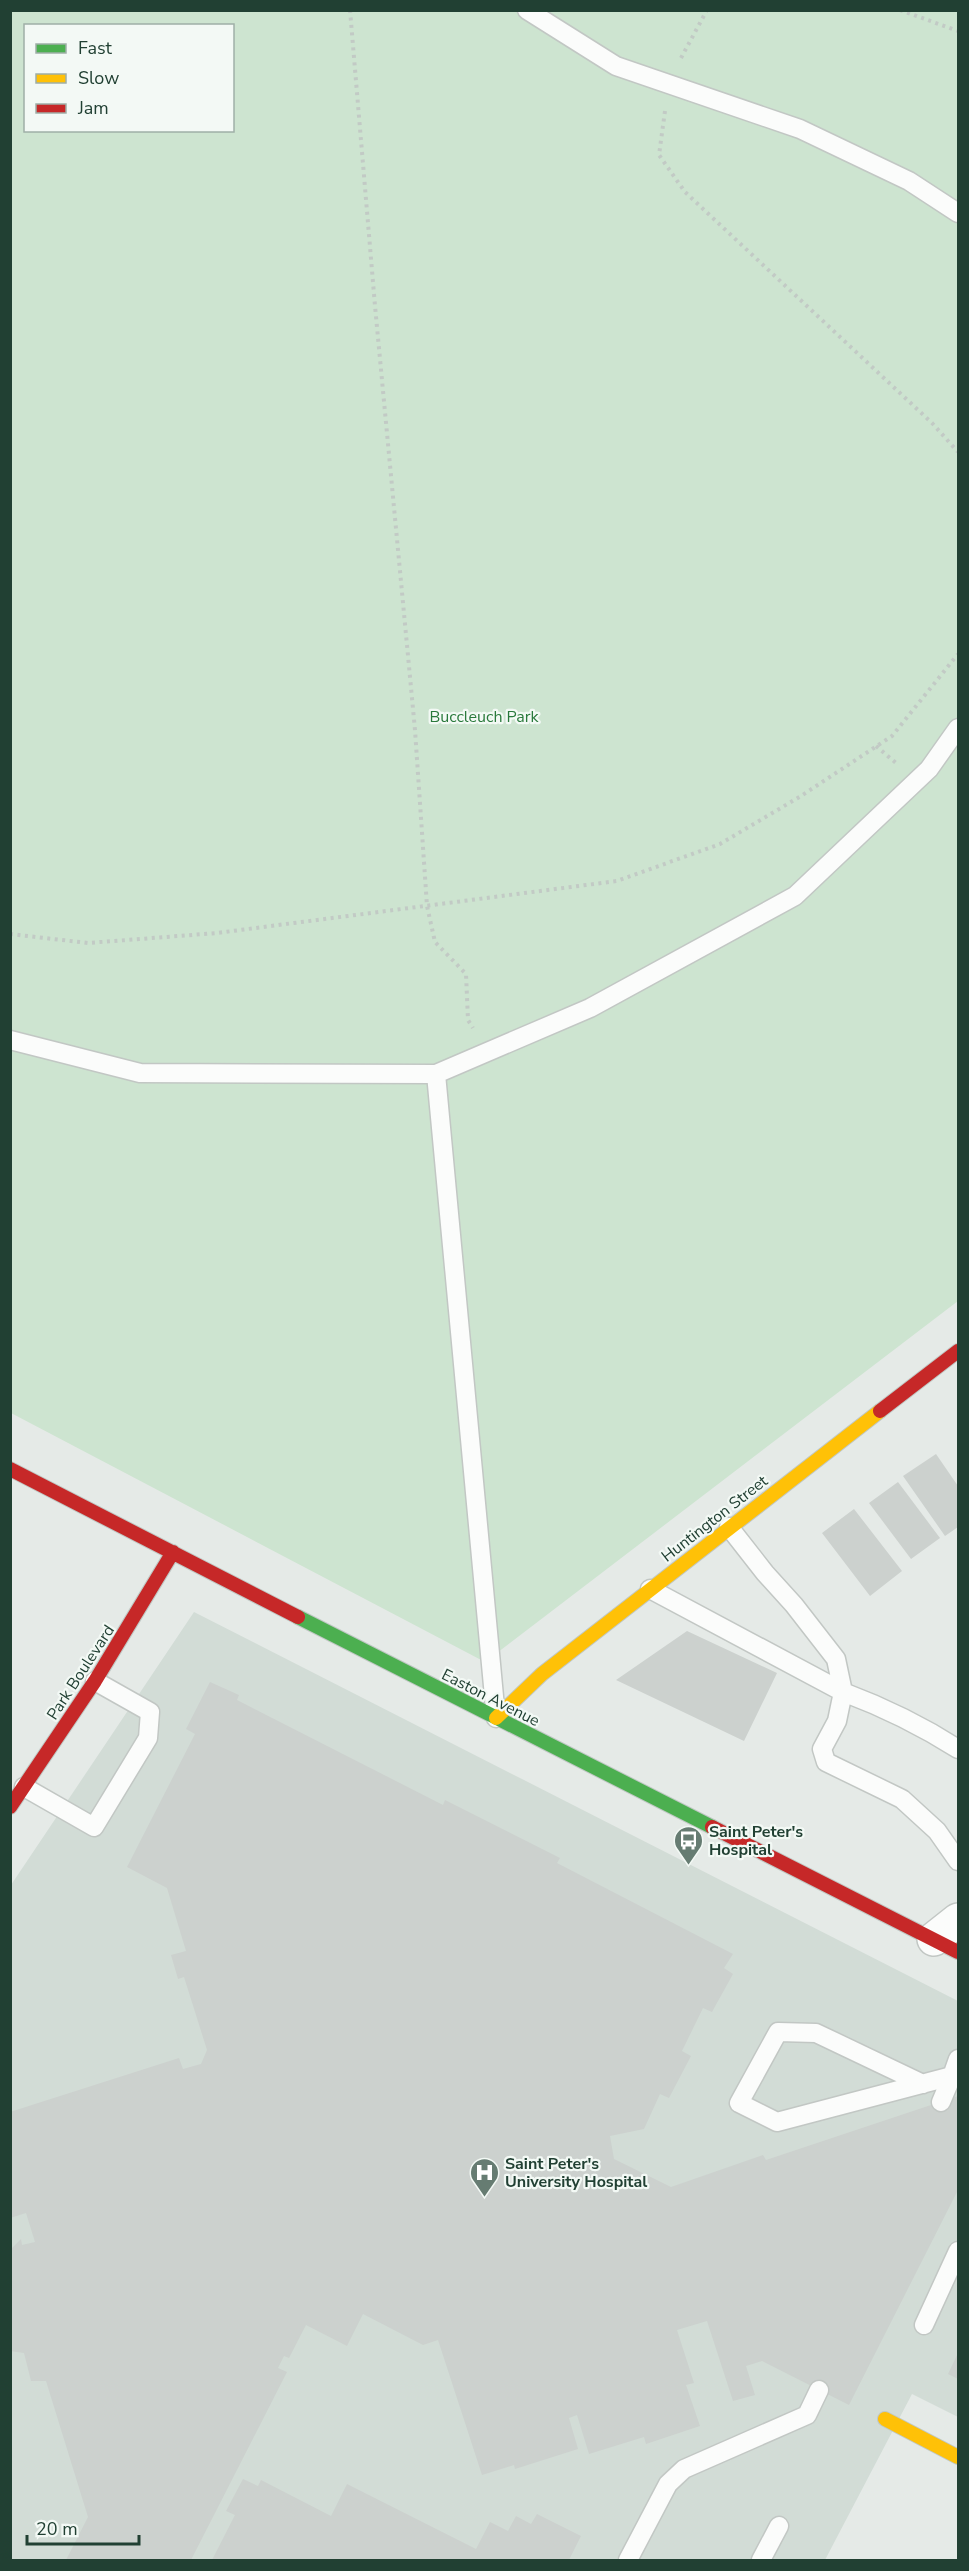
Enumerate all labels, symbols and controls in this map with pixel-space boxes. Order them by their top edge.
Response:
legend [24,24,234,132]
text: Fast [78,36,113,60]
text: Slow [78,66,119,90]
text: Jam [77,96,109,120]
park label: Buccleuch Park [429,706,540,728]
street label: Huntington Street [657,1470,773,1567]
street label: Park Boulevard [42,1621,120,1724]
street label: Easton Avenue [438,1664,543,1732]
place label: Saint Peter's Hospital [709,1821,803,1861]
bus stop icon: Saint Peter's Hospital [672,1824,704,1866]
place label: Saint Peter's University Hospital [505,2153,647,2193]
hospital icon: Saint Peter's University Hospital [468,2156,500,2198]
scale bar [27,2508,140,2546]
text: 20 m [36,2517,78,2541]

